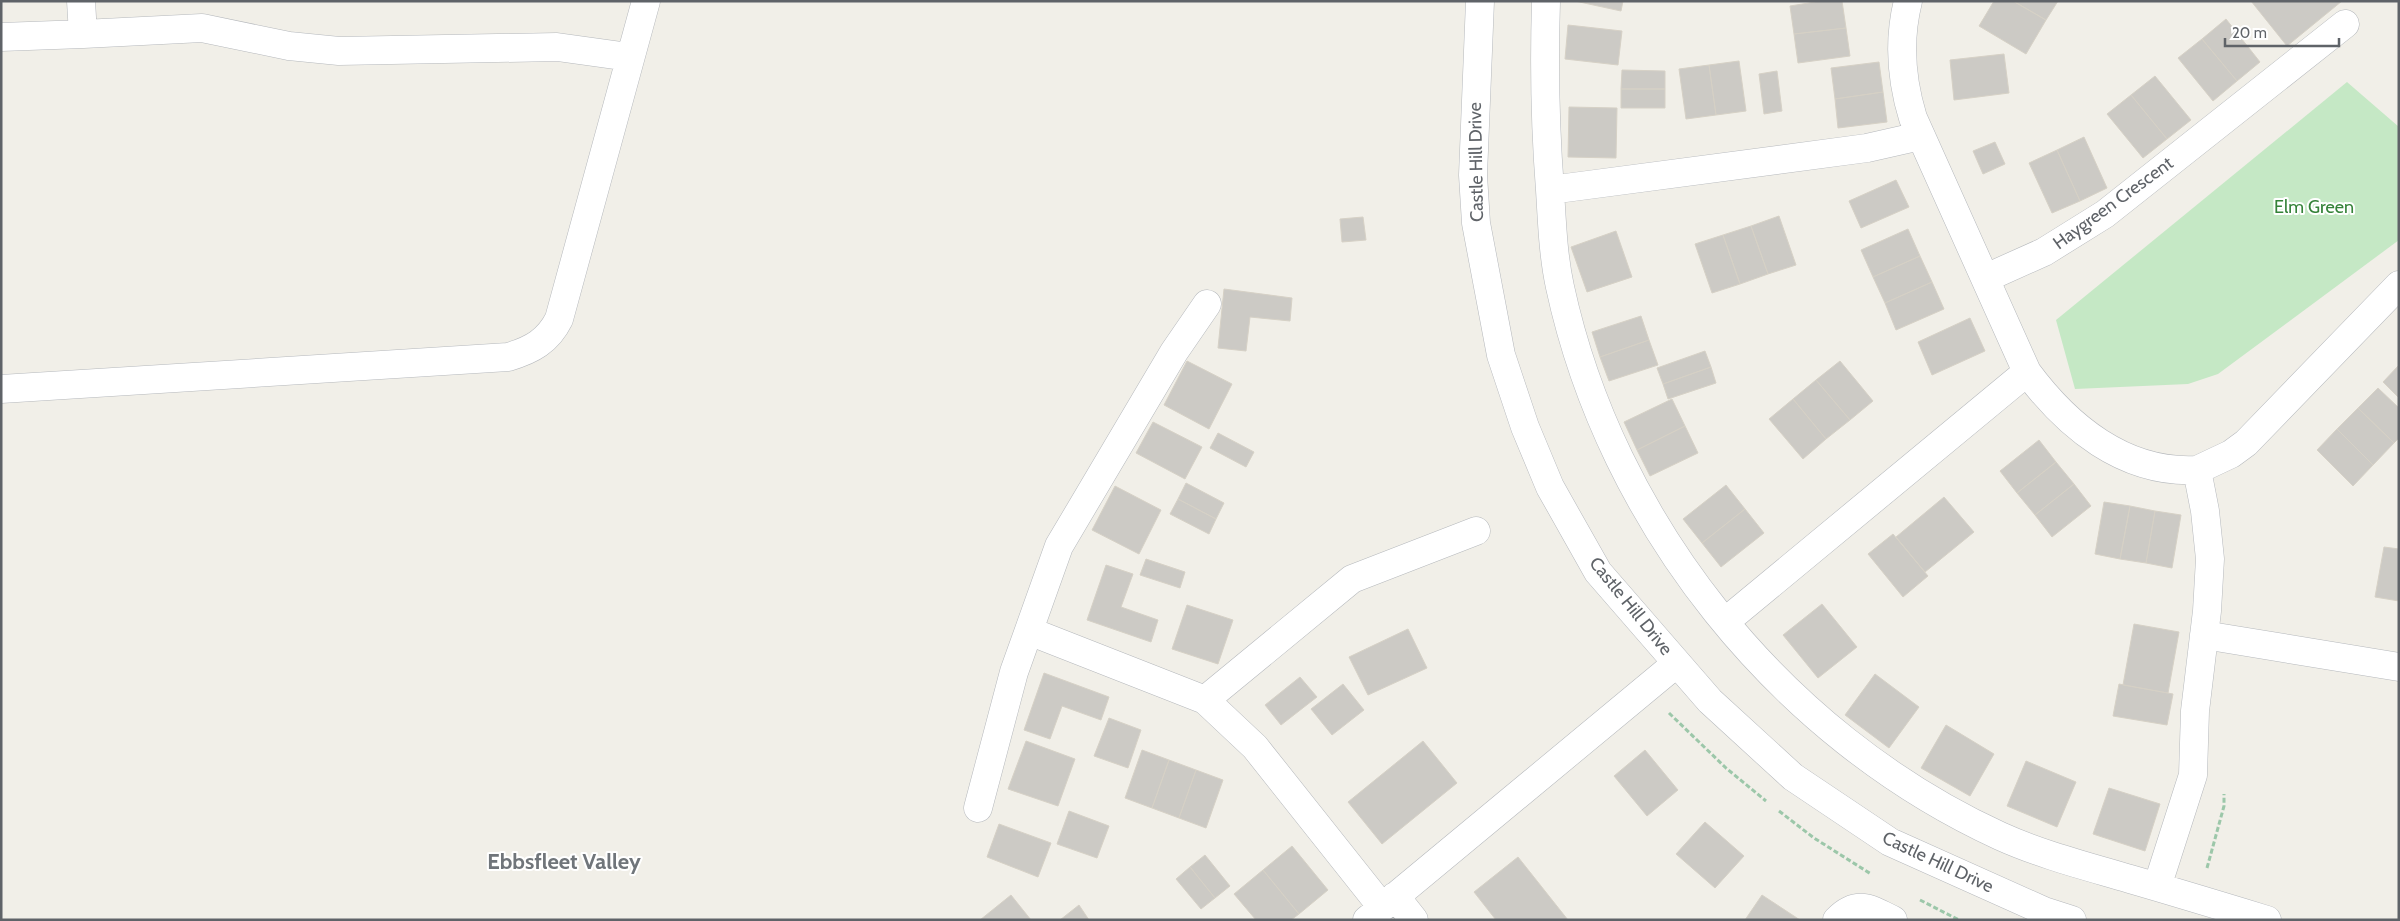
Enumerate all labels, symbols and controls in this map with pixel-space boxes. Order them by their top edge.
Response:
scale bar [2225,15,2339,47]
text: 20 m [2232,24,2267,42]
street label: Castle Hill Drive [1464,102,1488,222]
street label: Haygreen Crescent [2049,152,2177,254]
park label: Elm Green [2274,196,2354,218]
street label: Castle Hill Drive [1585,552,1677,660]
street label: Castle Hill Drive [1879,827,1997,897]
district label: Ebbsfleet Valley [487,848,641,875]

